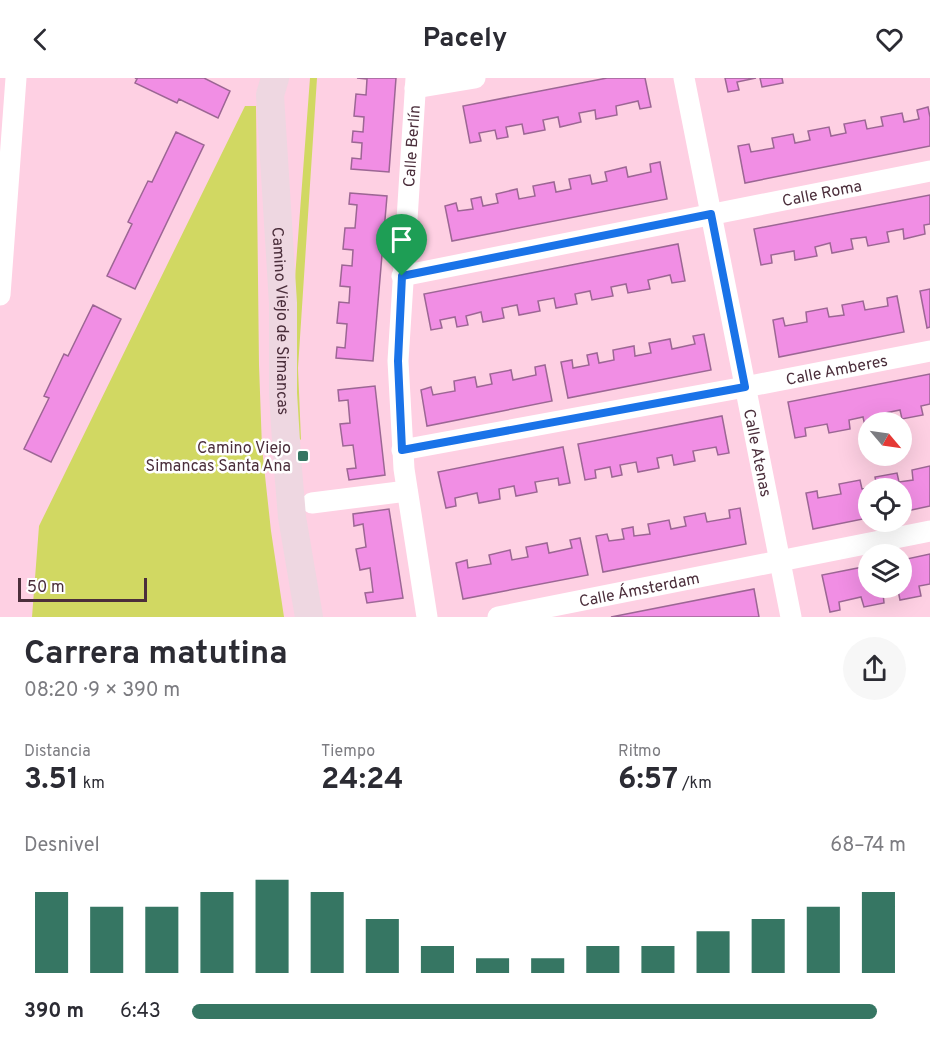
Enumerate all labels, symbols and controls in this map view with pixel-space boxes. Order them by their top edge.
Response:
text: Pacely [423,22,507,56]
icon: back [24,23,57,56]
icon: heart [873,23,906,56]
street label: Calle Berlín [400,104,426,188]
street label: Calle Roma [781,177,864,212]
pin [376,214,427,276]
icon: arrive [385,223,418,256]
street label: Camino Viejo de Simancas [266,226,292,416]
street label: Calle Amberes [784,351,889,391]
street label: Calle Atenas [738,407,775,499]
north arrow [858,412,912,466]
map controls [858,412,912,598]
place label: Camino Viejo Simancas Santa Ana [146,439,291,477]
marker: Camino Viejo Simancas Santa Ana [296,449,310,463]
button: locate [858,478,912,532]
button: layers [858,544,912,598]
street label: Calle Ámsterdam [578,569,702,613]
scale bar [18,575,147,602]
text: 50 m [27,578,65,598]
text: Carrera matutina [24,634,288,676]
button: share [843,637,906,700]
text: 08:20 · 9 × 390 m [24,678,180,704]
text: Distancia [24,742,91,762]
text: Tiempo [321,742,375,762]
text: Ritmo [618,742,661,762]
text: 3.51 [24,762,79,799]
text: 24:24 [321,762,404,799]
text: 6:57 [618,762,678,799]
text: km [79,774,105,794]
text: /km [678,774,712,794]
text: Desnivel [24,833,100,859]
text: 68–74 m [830,833,906,859]
text: 390 m [24,999,84,1025]
text: 6:43 [120,999,161,1025]

